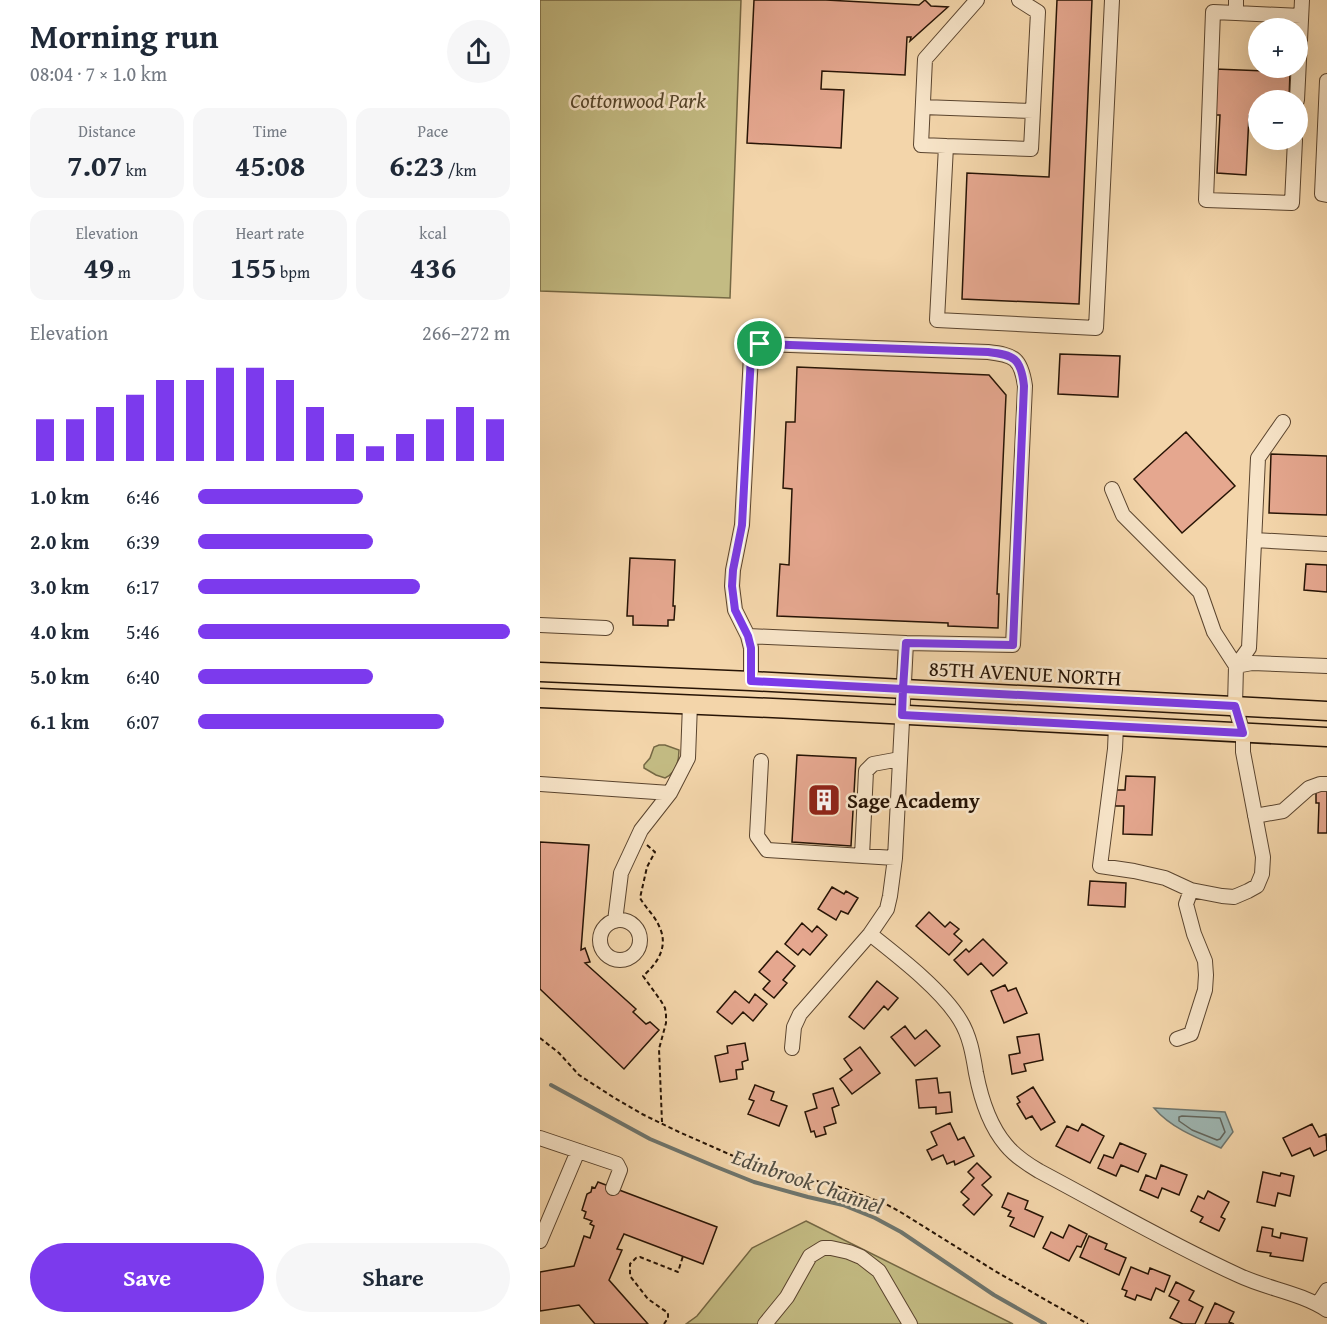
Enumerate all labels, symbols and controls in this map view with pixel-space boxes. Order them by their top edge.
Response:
text: Morning run [30,12,219,60]
map controls [1248,18,1308,150]
button: + [1248,18,1308,78]
button: share [447,20,510,83]
text: 08:04 · 7 × 1.0 km [30,59,167,88]
park label: Cottonwood Park [570,85,706,116]
button: − [1248,90,1308,150]
text: Distance [78,119,136,143]
text: Time [253,119,287,143]
text: Pace [418,119,448,143]
text: 7.07 [67,143,122,187]
text: 45:08 [235,143,305,187]
text: 6:23 [389,143,444,187]
text: km [122,158,147,182]
text: /km [444,158,477,182]
text: Elevation [76,221,138,245]
text: Heart rate [236,221,304,245]
text: kcal [419,221,447,245]
text: 49 [83,245,114,289]
text: 155 [230,245,277,289]
text: 436 [410,245,456,289]
text: m [114,260,131,284]
text: bpm [277,260,310,284]
text: Elevation [30,318,108,347]
text: 266–272 m [422,318,510,347]
pin [734,318,785,369]
icon: arrive [743,327,776,360]
text: 1.0 km [30,482,89,511]
text: 6:46 [126,482,160,511]
text: 2.0 km [30,527,89,556]
text: 6:39 [126,527,160,556]
text: 3.0 km [30,572,89,601]
text: 6:17 [126,572,160,601]
text: 4.0 km [30,617,89,646]
text: 5:46 [126,617,160,646]
street label: 85TH AVENUE NORTH [928,652,1122,694]
text: 5.0 km [30,662,89,691]
text: 6:40 [126,662,160,691]
text: 6.1 km [30,707,89,736]
text: 6:07 [126,707,160,736]
building icon: Sage Academy [806,782,842,818]
place label: Sage Academy [847,785,980,816]
water label: Edinbrook Channel [727,1140,888,1222]
button: Save [30,1243,264,1312]
button: Share [276,1243,510,1312]

